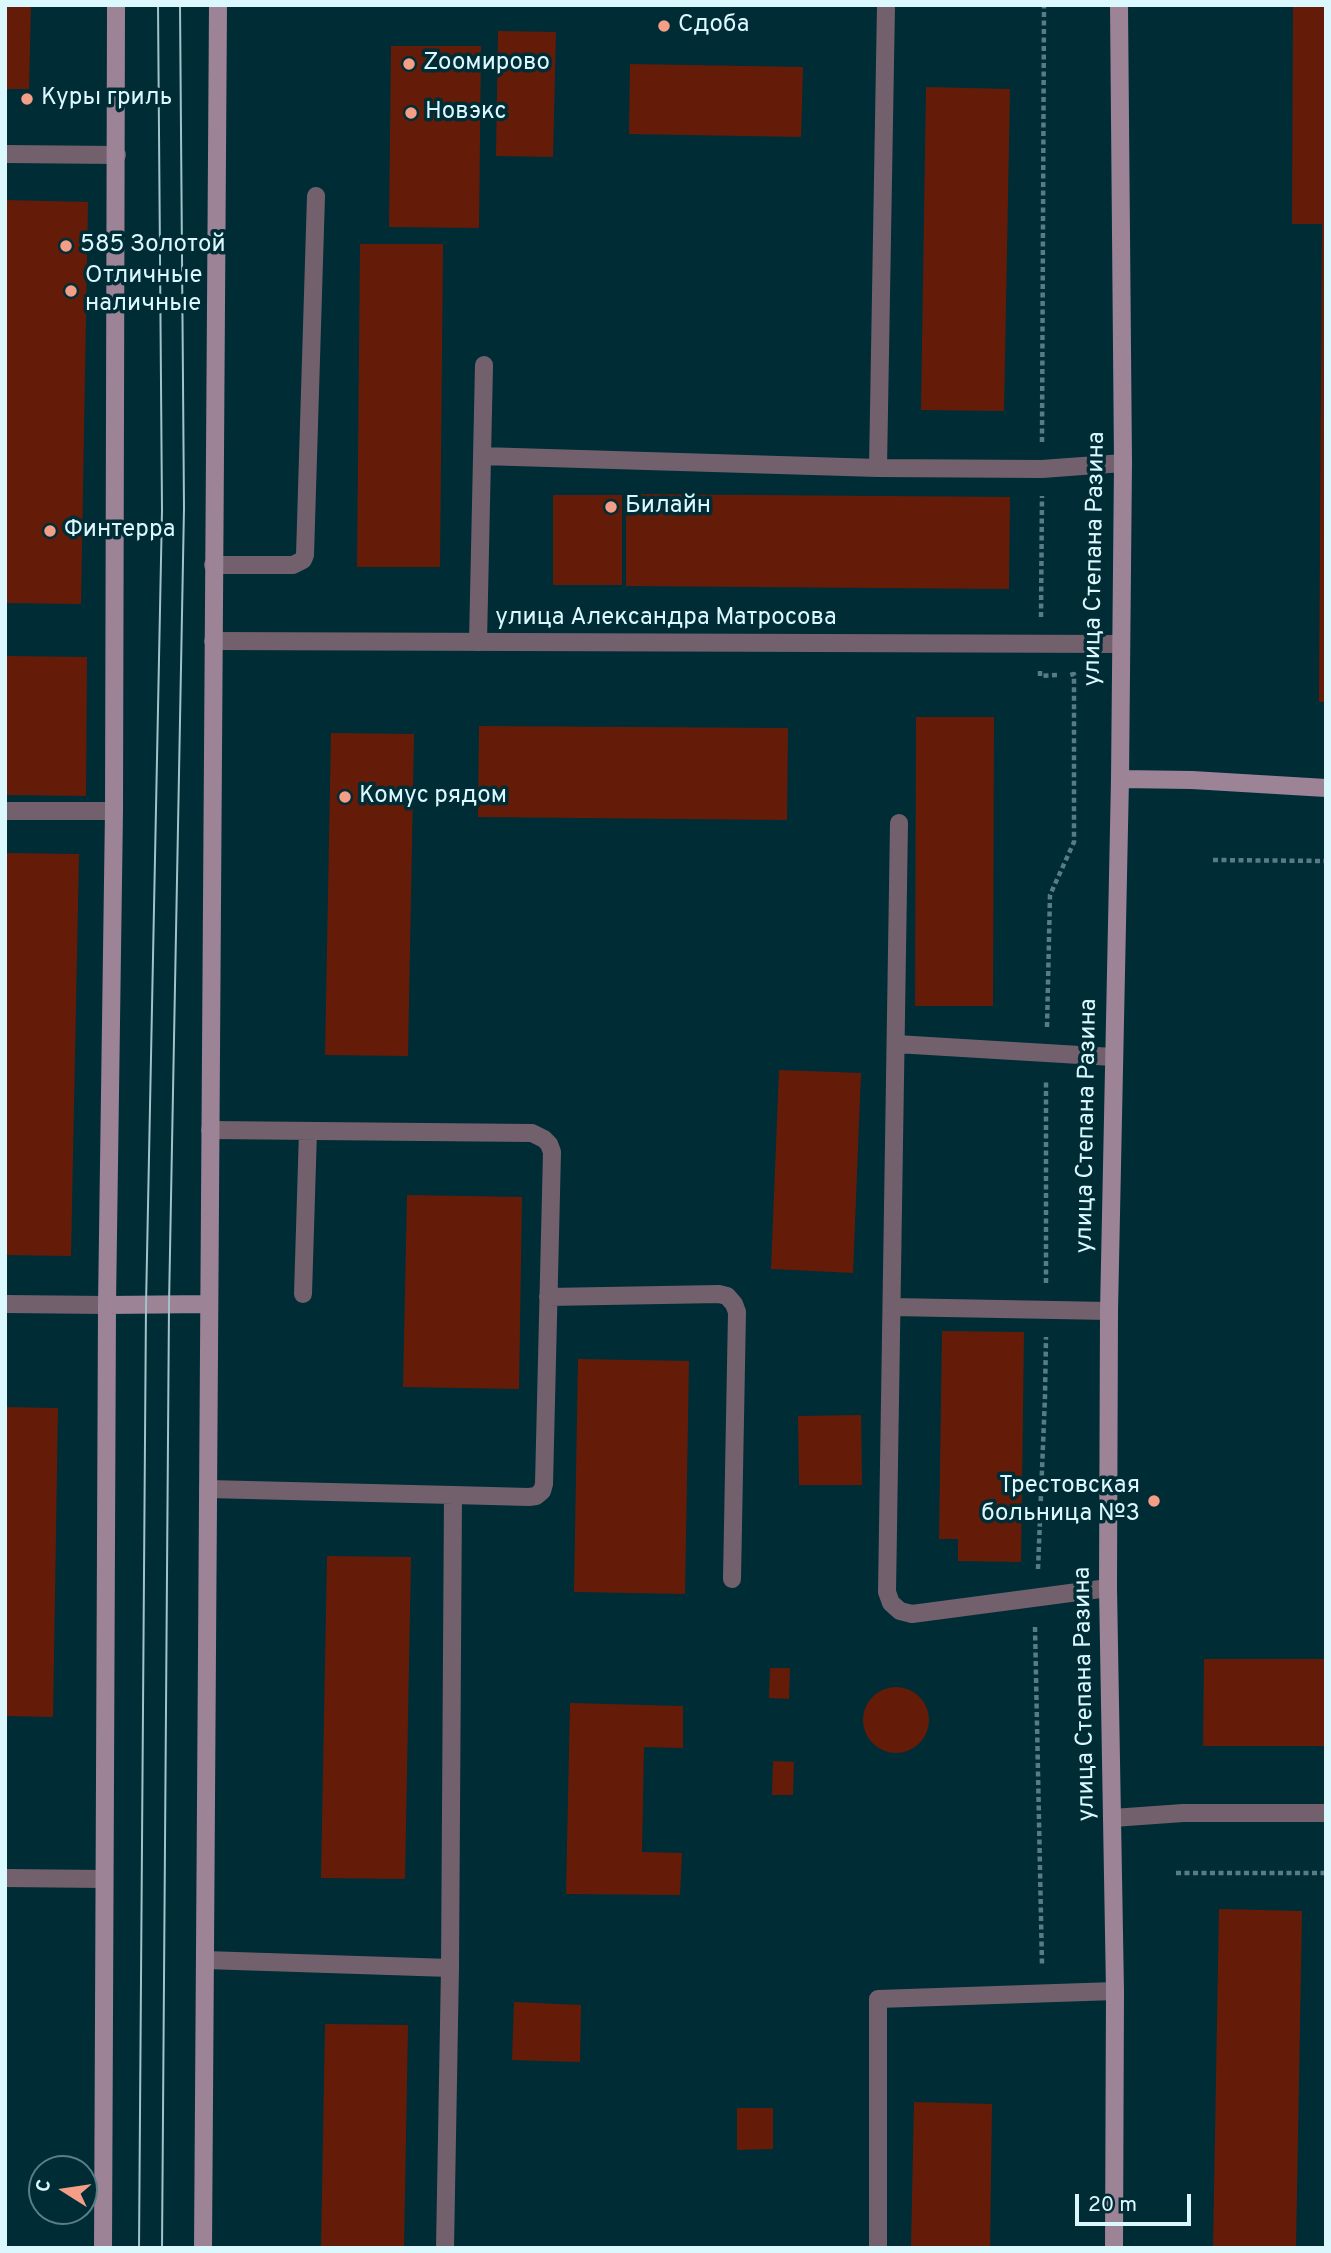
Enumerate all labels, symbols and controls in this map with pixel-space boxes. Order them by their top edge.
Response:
place label: Сдоба [678,12,749,40]
marker: Сдоба [656,18,672,34]
place label: Zooмирово [423,50,550,78]
marker: Zooмирово [401,56,417,72]
place label: Куры гриль [41,85,172,113]
marker: Куры гриль [19,91,35,107]
place label: Новэкс [425,99,507,127]
marker: Новэкс [403,105,419,121]
place label: 585 Золотой [80,232,226,260]
marker: 585 Золотой [58,238,74,254]
place label: Отличные наличные [85,263,202,319]
marker: Отличные наличные [63,283,79,299]
street label: улица Степана Разина [1079,431,1113,687]
place label: Билайн [625,493,711,521]
marker: Билайн [603,499,619,515]
place label: Финтерра [64,517,175,545]
marker: Финтерра [42,523,58,539]
street label: улица Александра Матросова [495,605,837,633]
place label: Комус рядом [359,783,507,811]
marker: Комус рядом [337,789,353,805]
street label: улица Степана Разина [1071,998,1105,1254]
place label: Трестовская больница №3 [981,1473,1140,1529]
marker: Трестовская больница №3 [1146,1493,1162,1509]
street label: улица Степана Разина [1069,1566,1103,1822]
north arrow [28,2155,98,2225]
text: С [31,2178,57,2194]
scale bar [1079,2180,1194,2224]
text: 20 m [1088,2192,1137,2219]

